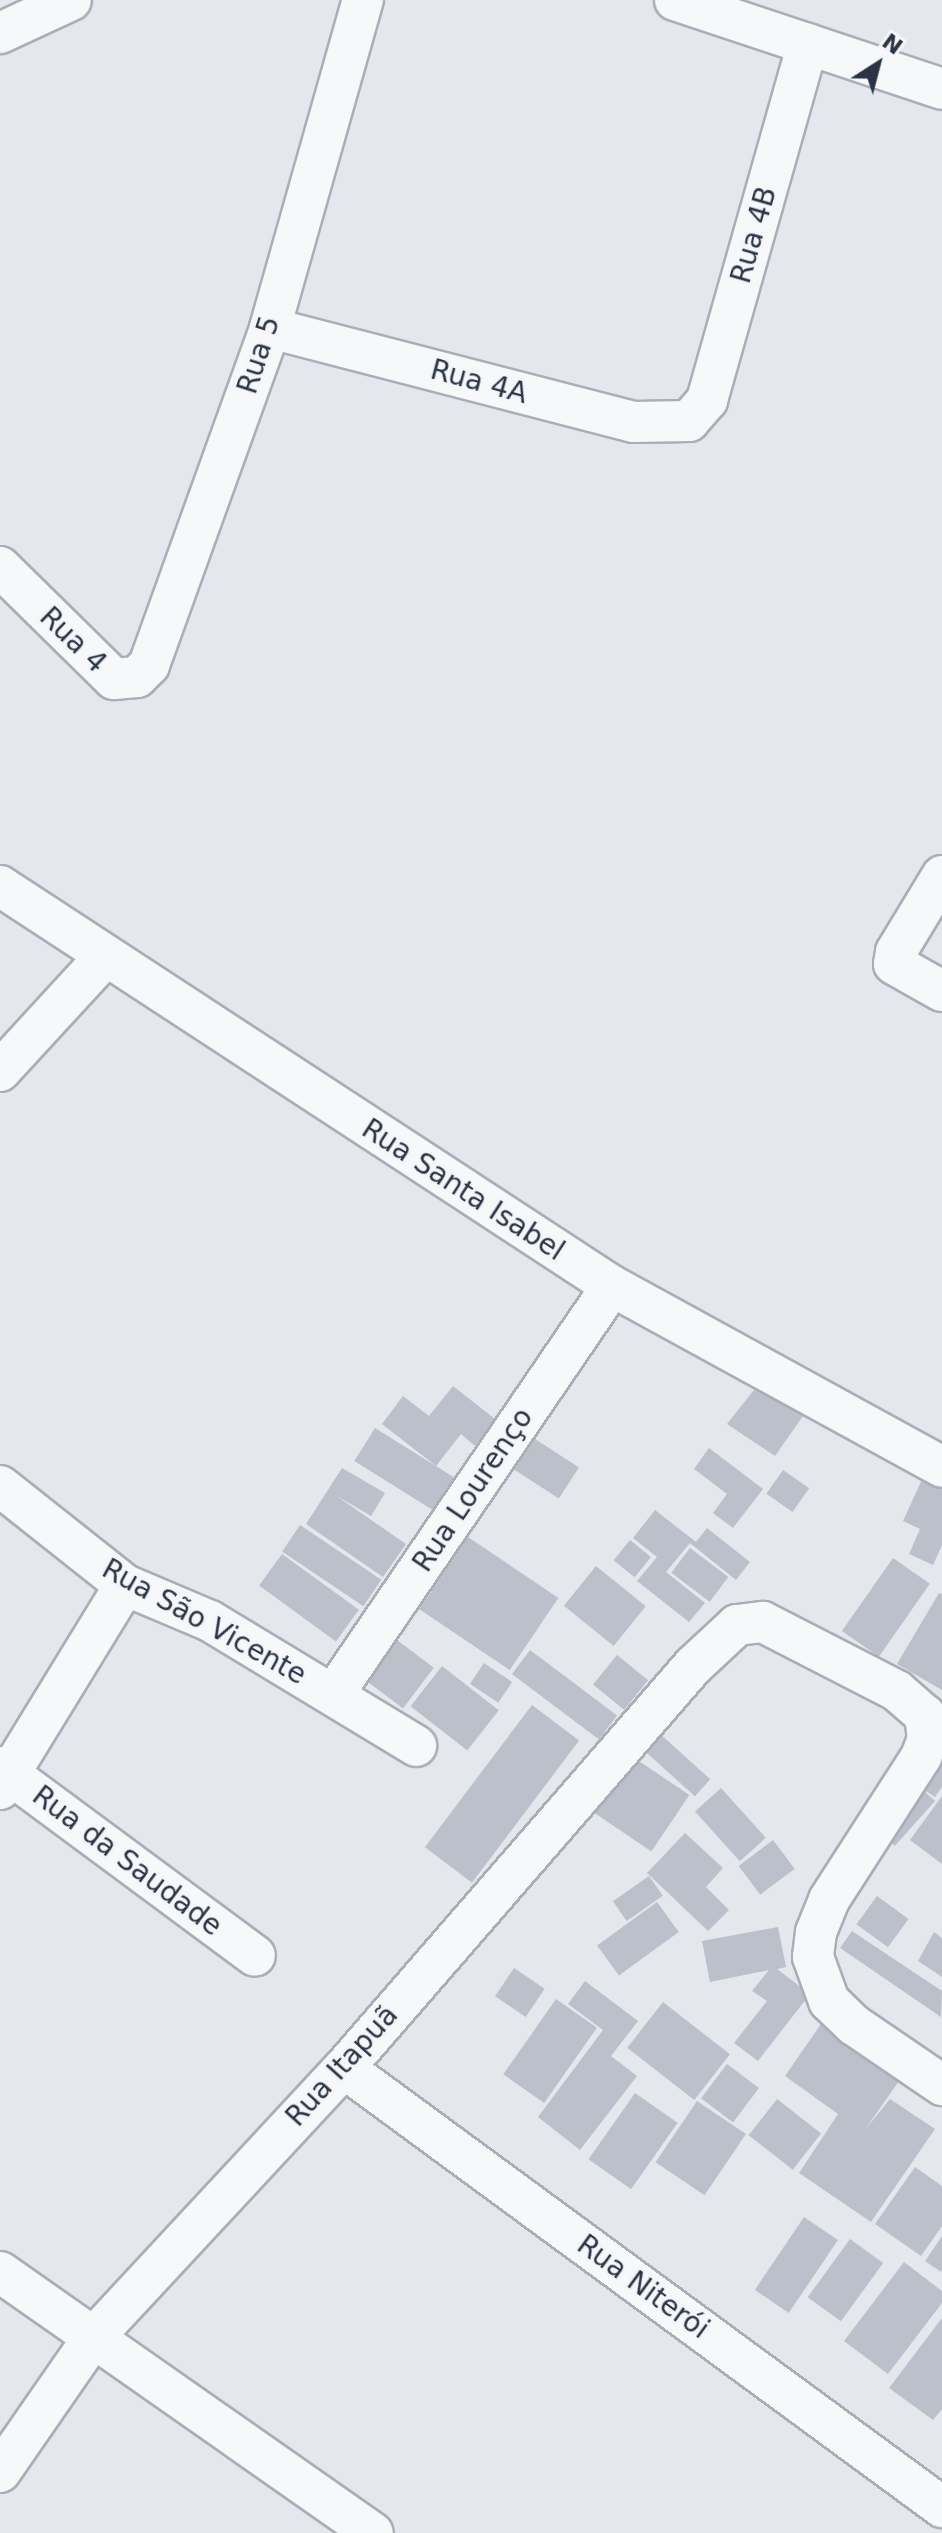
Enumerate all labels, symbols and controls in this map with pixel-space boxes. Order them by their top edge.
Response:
north arrow [838,24,918,104]
text: N [878,29,907,60]
street label: Rua 4B [724,183,784,287]
street label: Rua 5 [231,312,287,398]
street label: Rua 4A [427,353,531,411]
street label: Rua 4 [33,600,113,680]
street label: Rua Santa Isabel [356,1112,570,1268]
street label: Rua Lourenço [406,1402,540,1578]
street label: Rua São Vicente [96,1552,312,1692]
street label: Rua da Saudade [26,1779,228,1943]
street label: Rua Itapuã [279,1999,405,2133]
street label: Rua Niterói [571,2228,715,2346]

